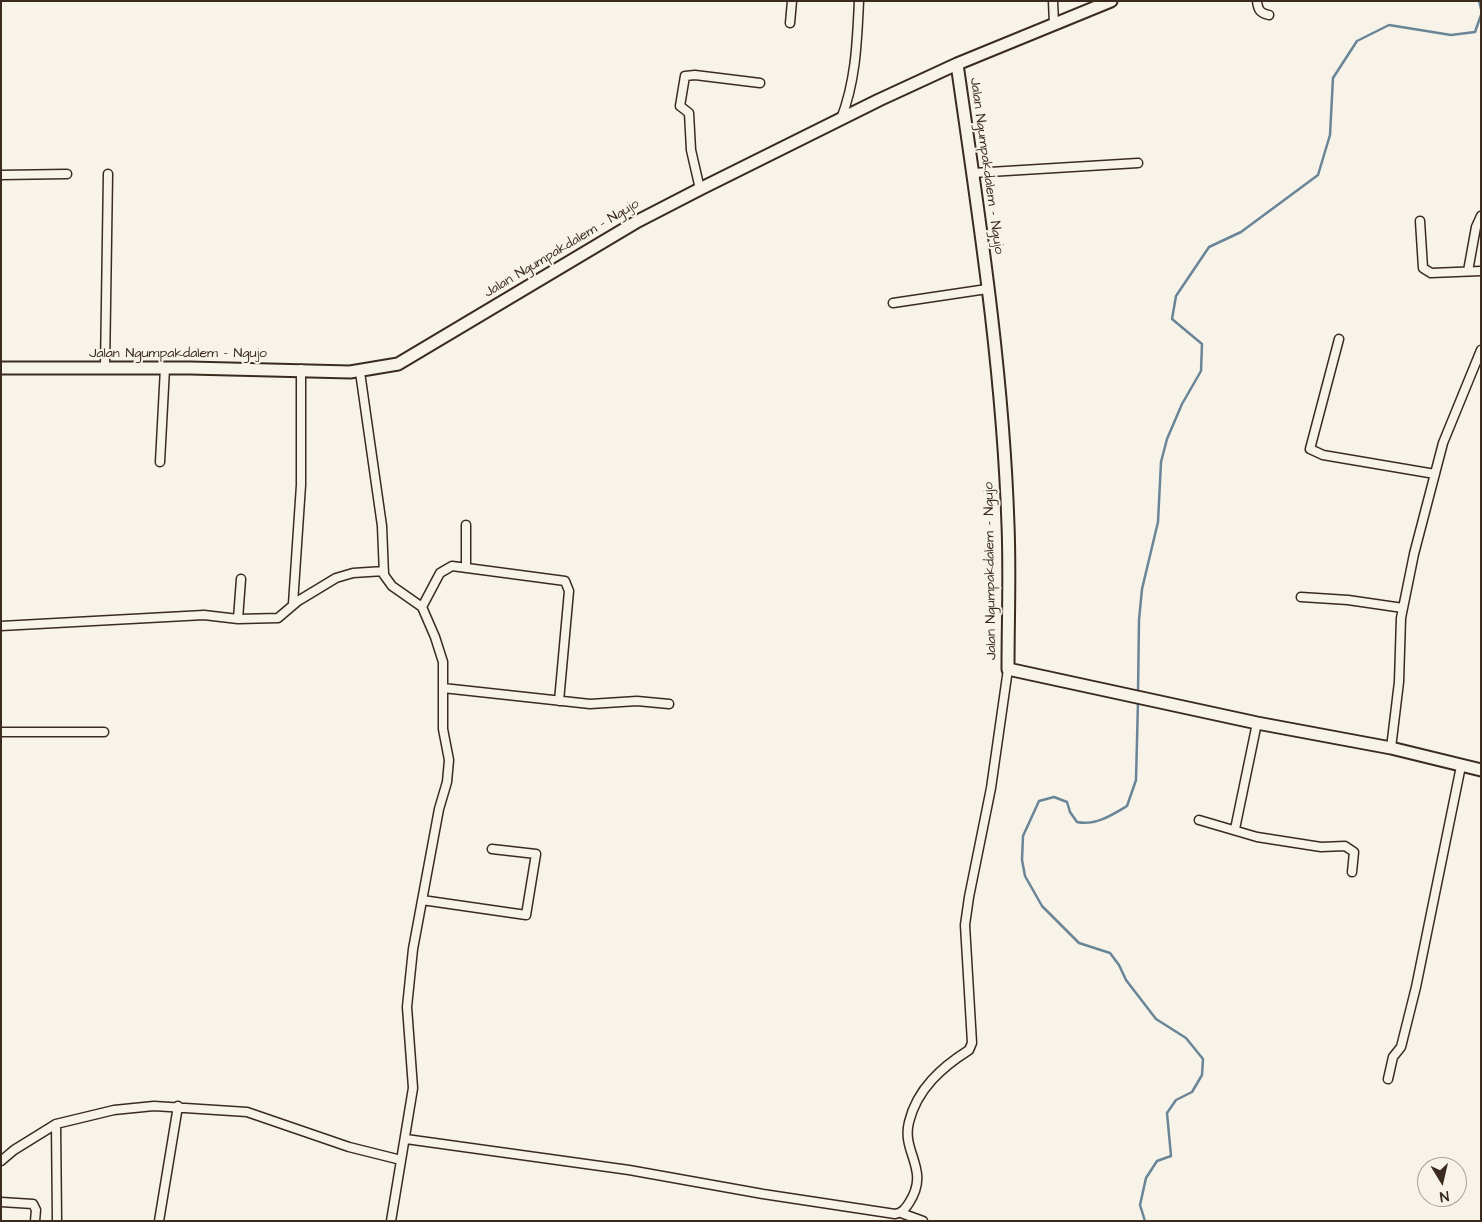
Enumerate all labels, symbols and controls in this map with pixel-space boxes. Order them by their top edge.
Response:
street label: Jalan Ngumpakdalem - Ngujo [965,77,1007,255]
street label: Jalan Ngumpakdalem - Ngujo [481,196,643,302]
street label: Jalan Ngumpakdalem - Ngujo [89,346,267,362]
street label: Jalan Ngumpakdalem - Ngujo [981,482,1001,660]
north arrow [1417,1157,1467,1207]
text: N [1438,1185,1450,1206]

